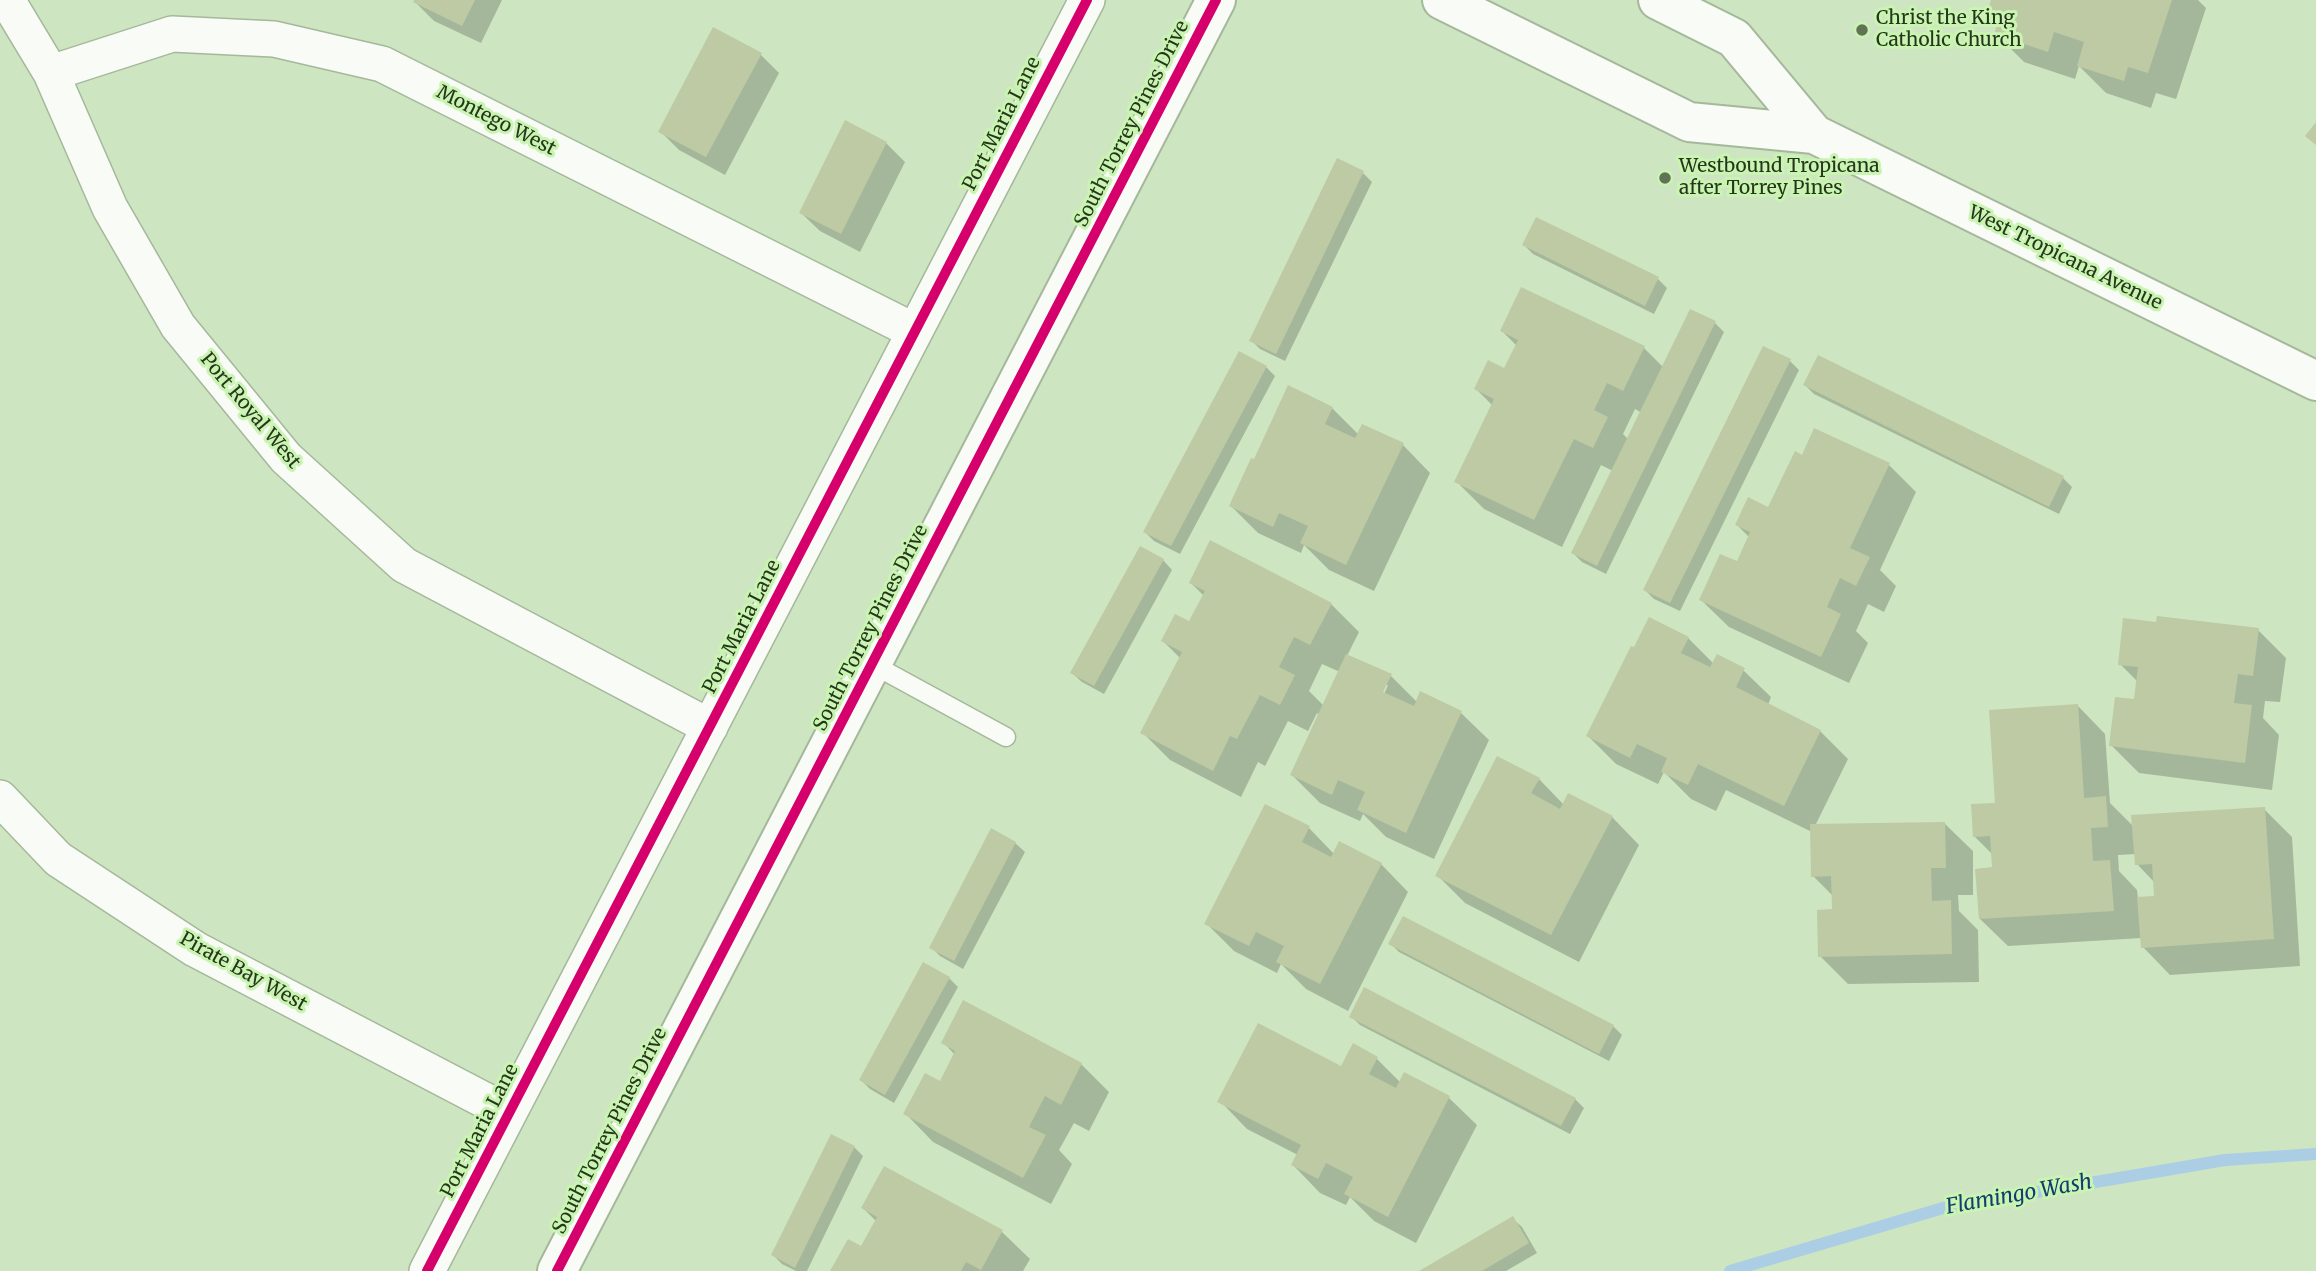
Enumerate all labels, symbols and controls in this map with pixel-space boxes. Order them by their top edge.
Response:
place label: Christ the King Catholic Church [1876,8,2022,52]
street label: South Torrey Pines Drive [1070,17,1194,231]
marker: Christ the King Catholic Church [1854,22,1870,38]
street label: Port Maria Lane [959,53,1045,195]
street label: Montego West [433,81,559,161]
place label: Westbound Tropicana after Torrey Pines [1679,156,1879,200]
marker: Westbound Tropicana after Torrey Pines [1657,170,1673,186]
street label: West Tropicana Avenue [1964,201,2166,315]
street label: Port Royal West [195,349,305,473]
street label: South Torrey Pines Drive [809,521,933,735]
street label: Port Maria Lane [699,556,785,698]
street label: Pirate Bay West [175,928,311,1016]
street label: South Torrey Pines Drive [548,1024,672,1238]
street label: Port Maria Lane [437,1060,523,1202]
water label: Flamingo Wash [1944,1170,2094,1220]

